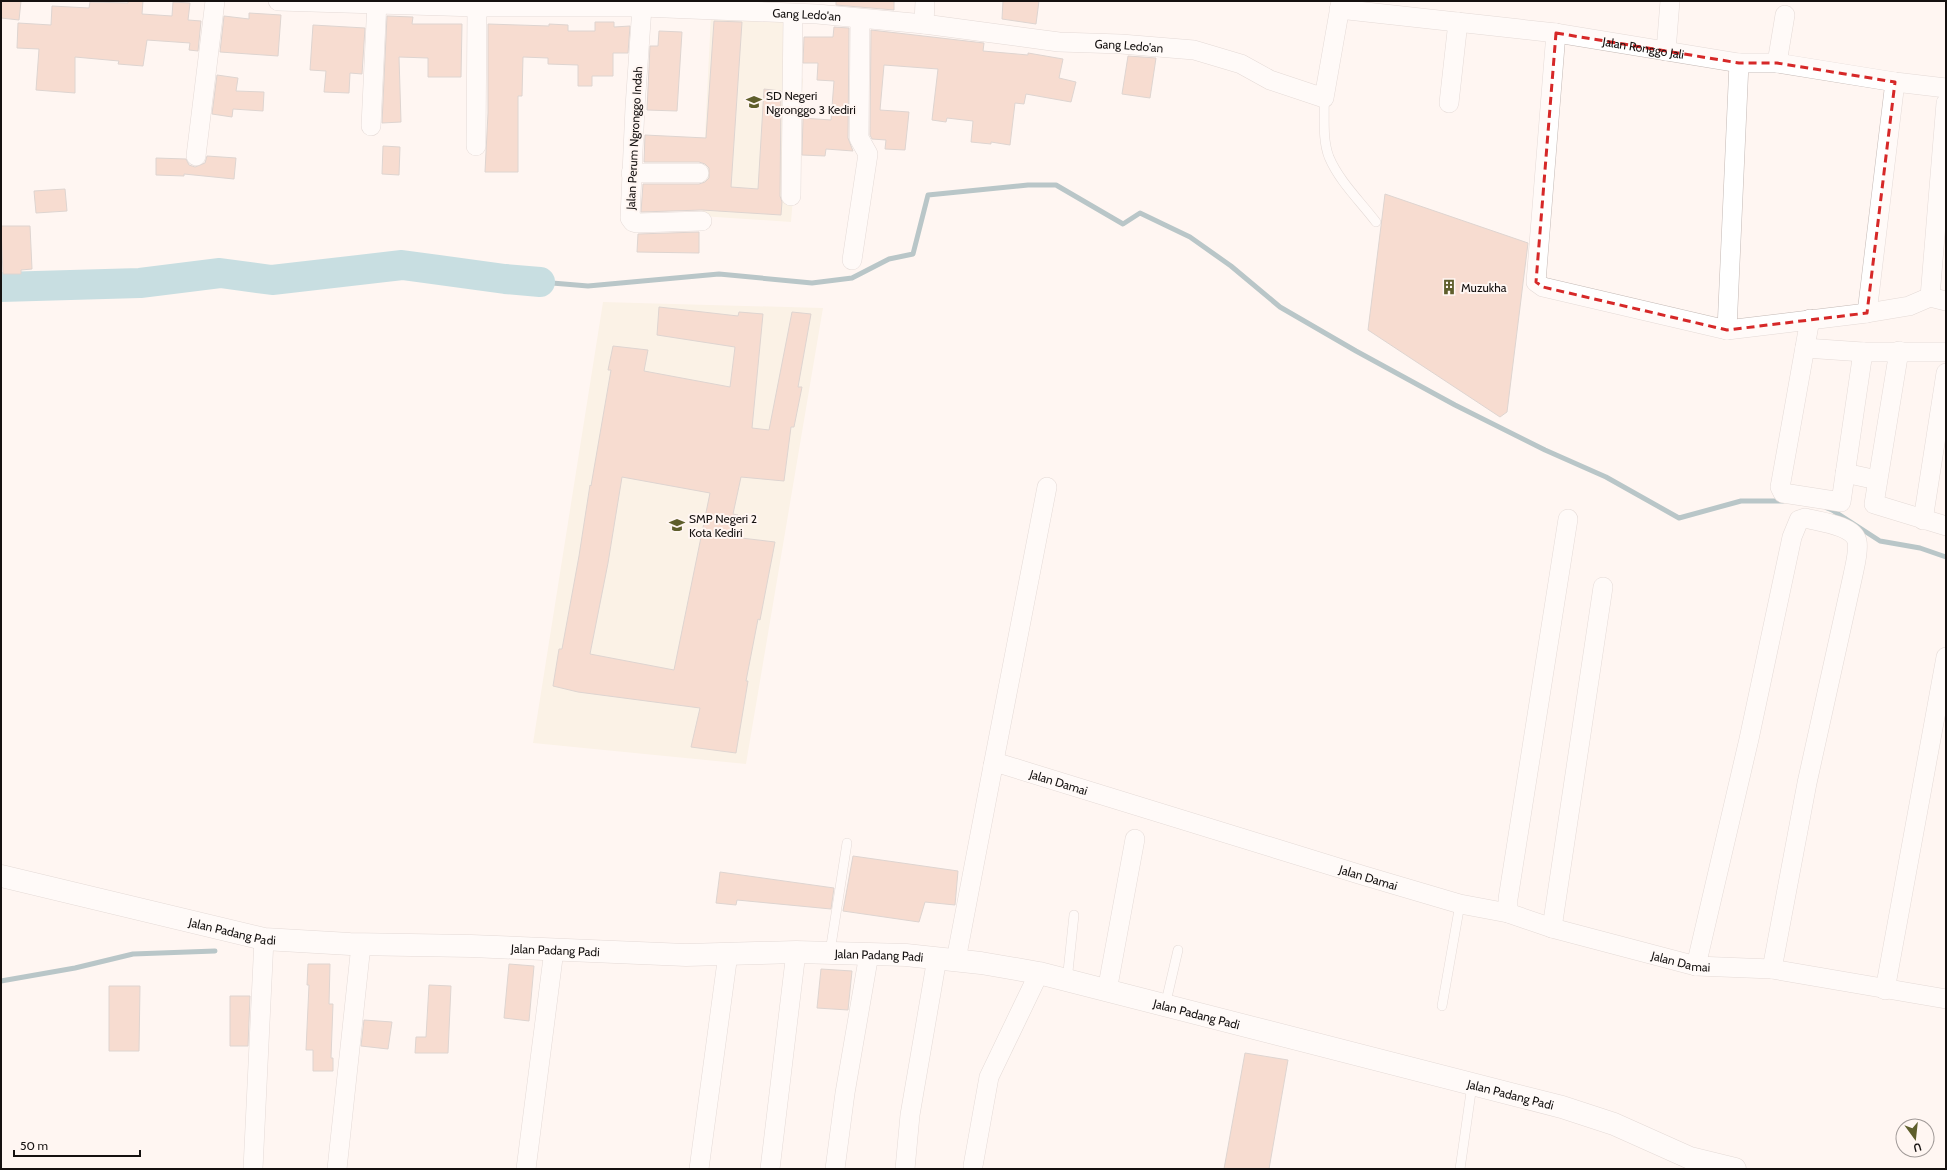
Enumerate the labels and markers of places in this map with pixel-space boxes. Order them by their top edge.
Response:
place label: SD Negeri Ngronggo 3 Kediri [766,88,856,117]
school or university icon: SD Negeri Ngronggo 3 Kediri [745,93,763,111]
building icon: Muzukha [1440,278,1458,296]
place label: Muzukha [1461,280,1507,295]
place label: SMP Negeri 2 Kota Kediri [689,511,757,540]
school or university icon: SMP Negeri 2 Kota Kediri [668,516,686,534]

